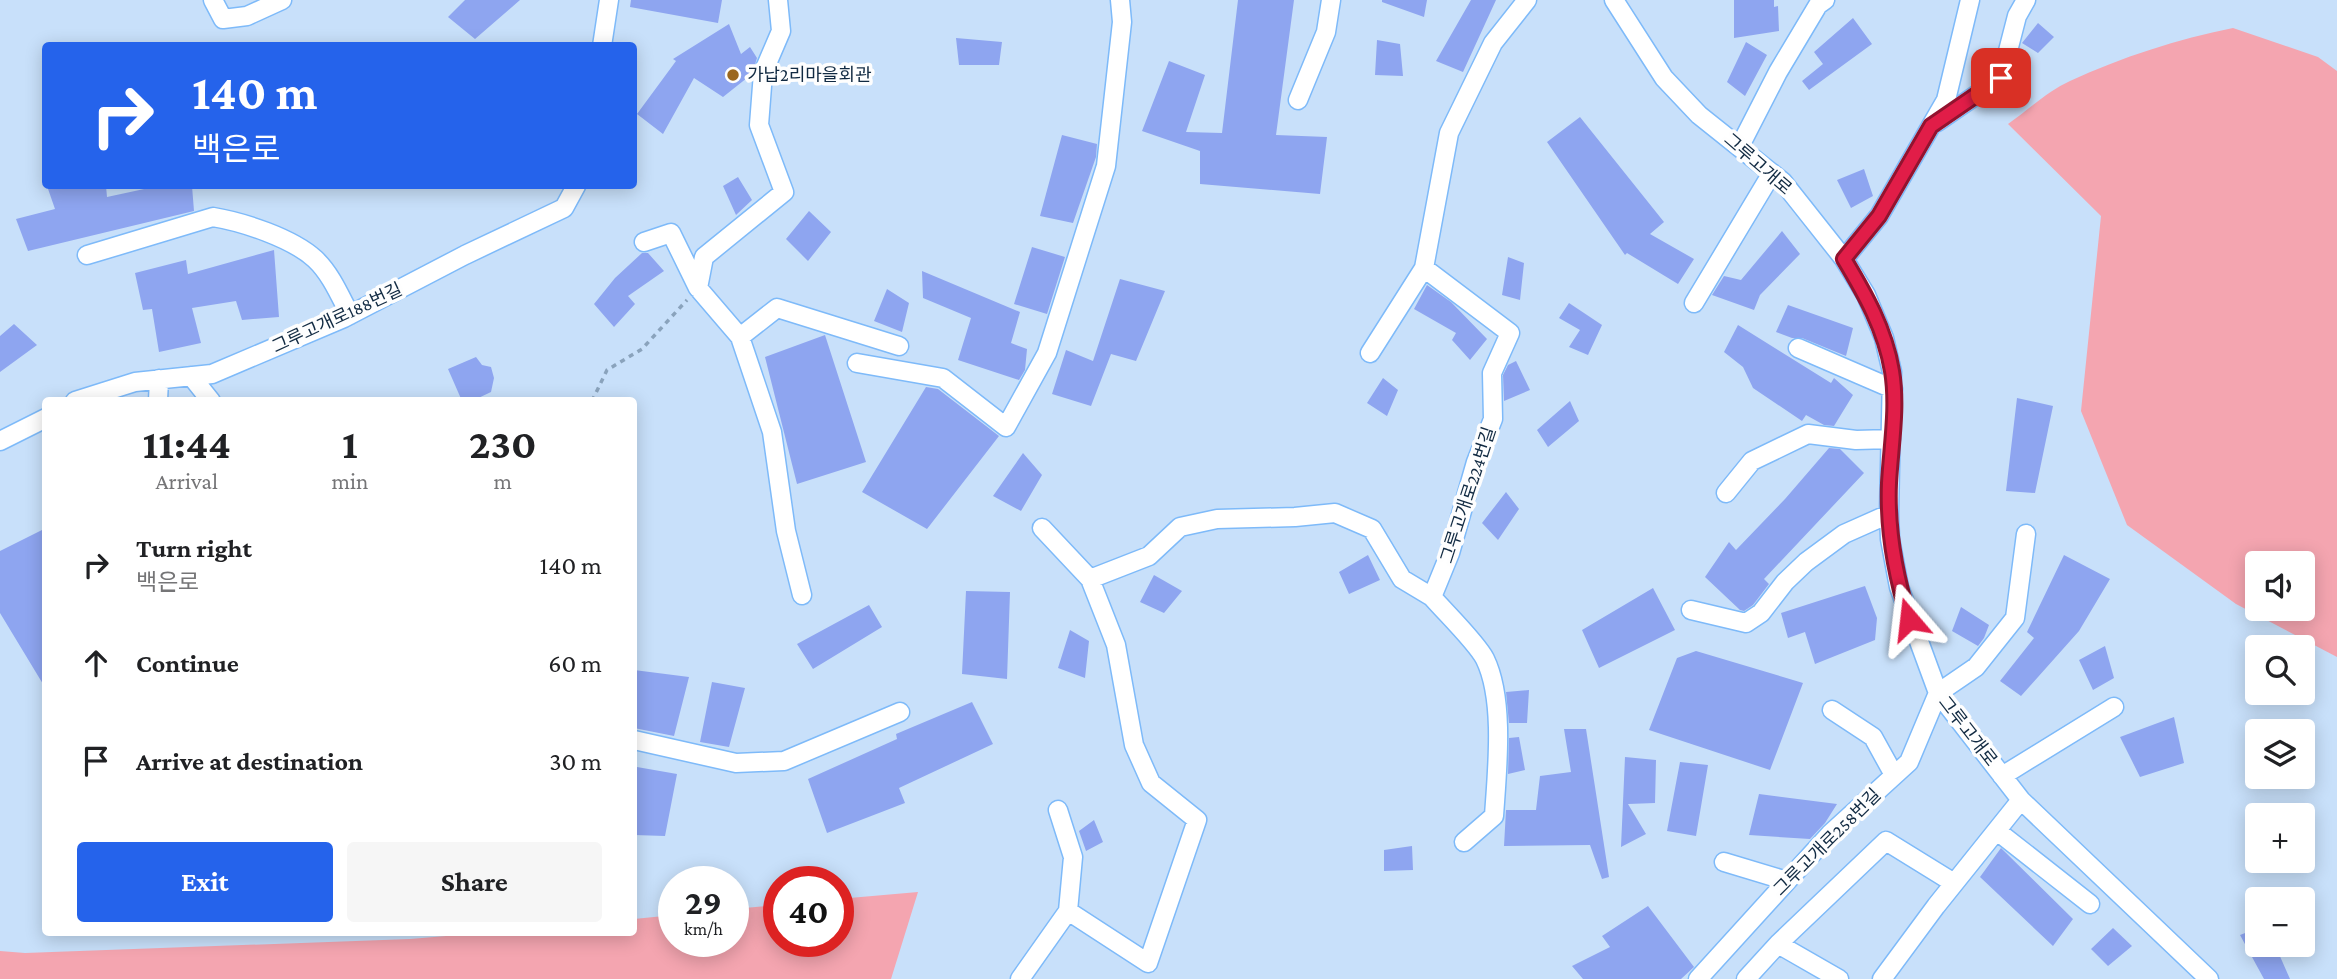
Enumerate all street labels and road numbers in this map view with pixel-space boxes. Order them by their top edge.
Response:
street label: 그루고개로 [1720,129,1796,199]
street label: 그루고개로188번길 [269,279,405,357]
street label: 그루고개로224번길 [1437,424,1499,566]
street label: 그루고개로 [1935,692,2001,770]
street label: 그루고개로258번길 [1769,784,1885,900]

